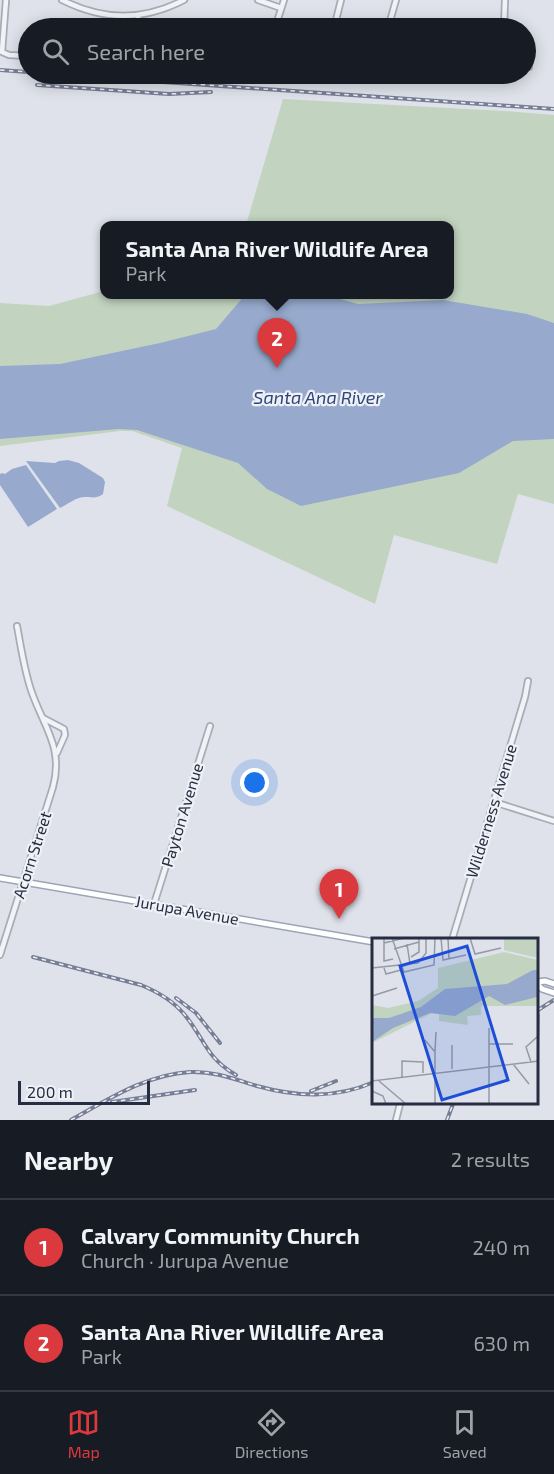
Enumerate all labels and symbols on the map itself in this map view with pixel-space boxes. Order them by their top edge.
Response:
pin: 2 [258,318,296,368]
water label: Santa Ana River [253,386,383,408]
street label: Wilderness Avenue [461,742,520,880]
street label: Payton Avenue [157,760,206,869]
your location [240,768,269,797]
street label: Acorn Street [9,809,55,901]
pin: 1 [320,870,358,919]
street label: Jurupa Avenue [134,891,240,928]
inset map [372,938,539,1105]
scale bar [18,1078,150,1106]

